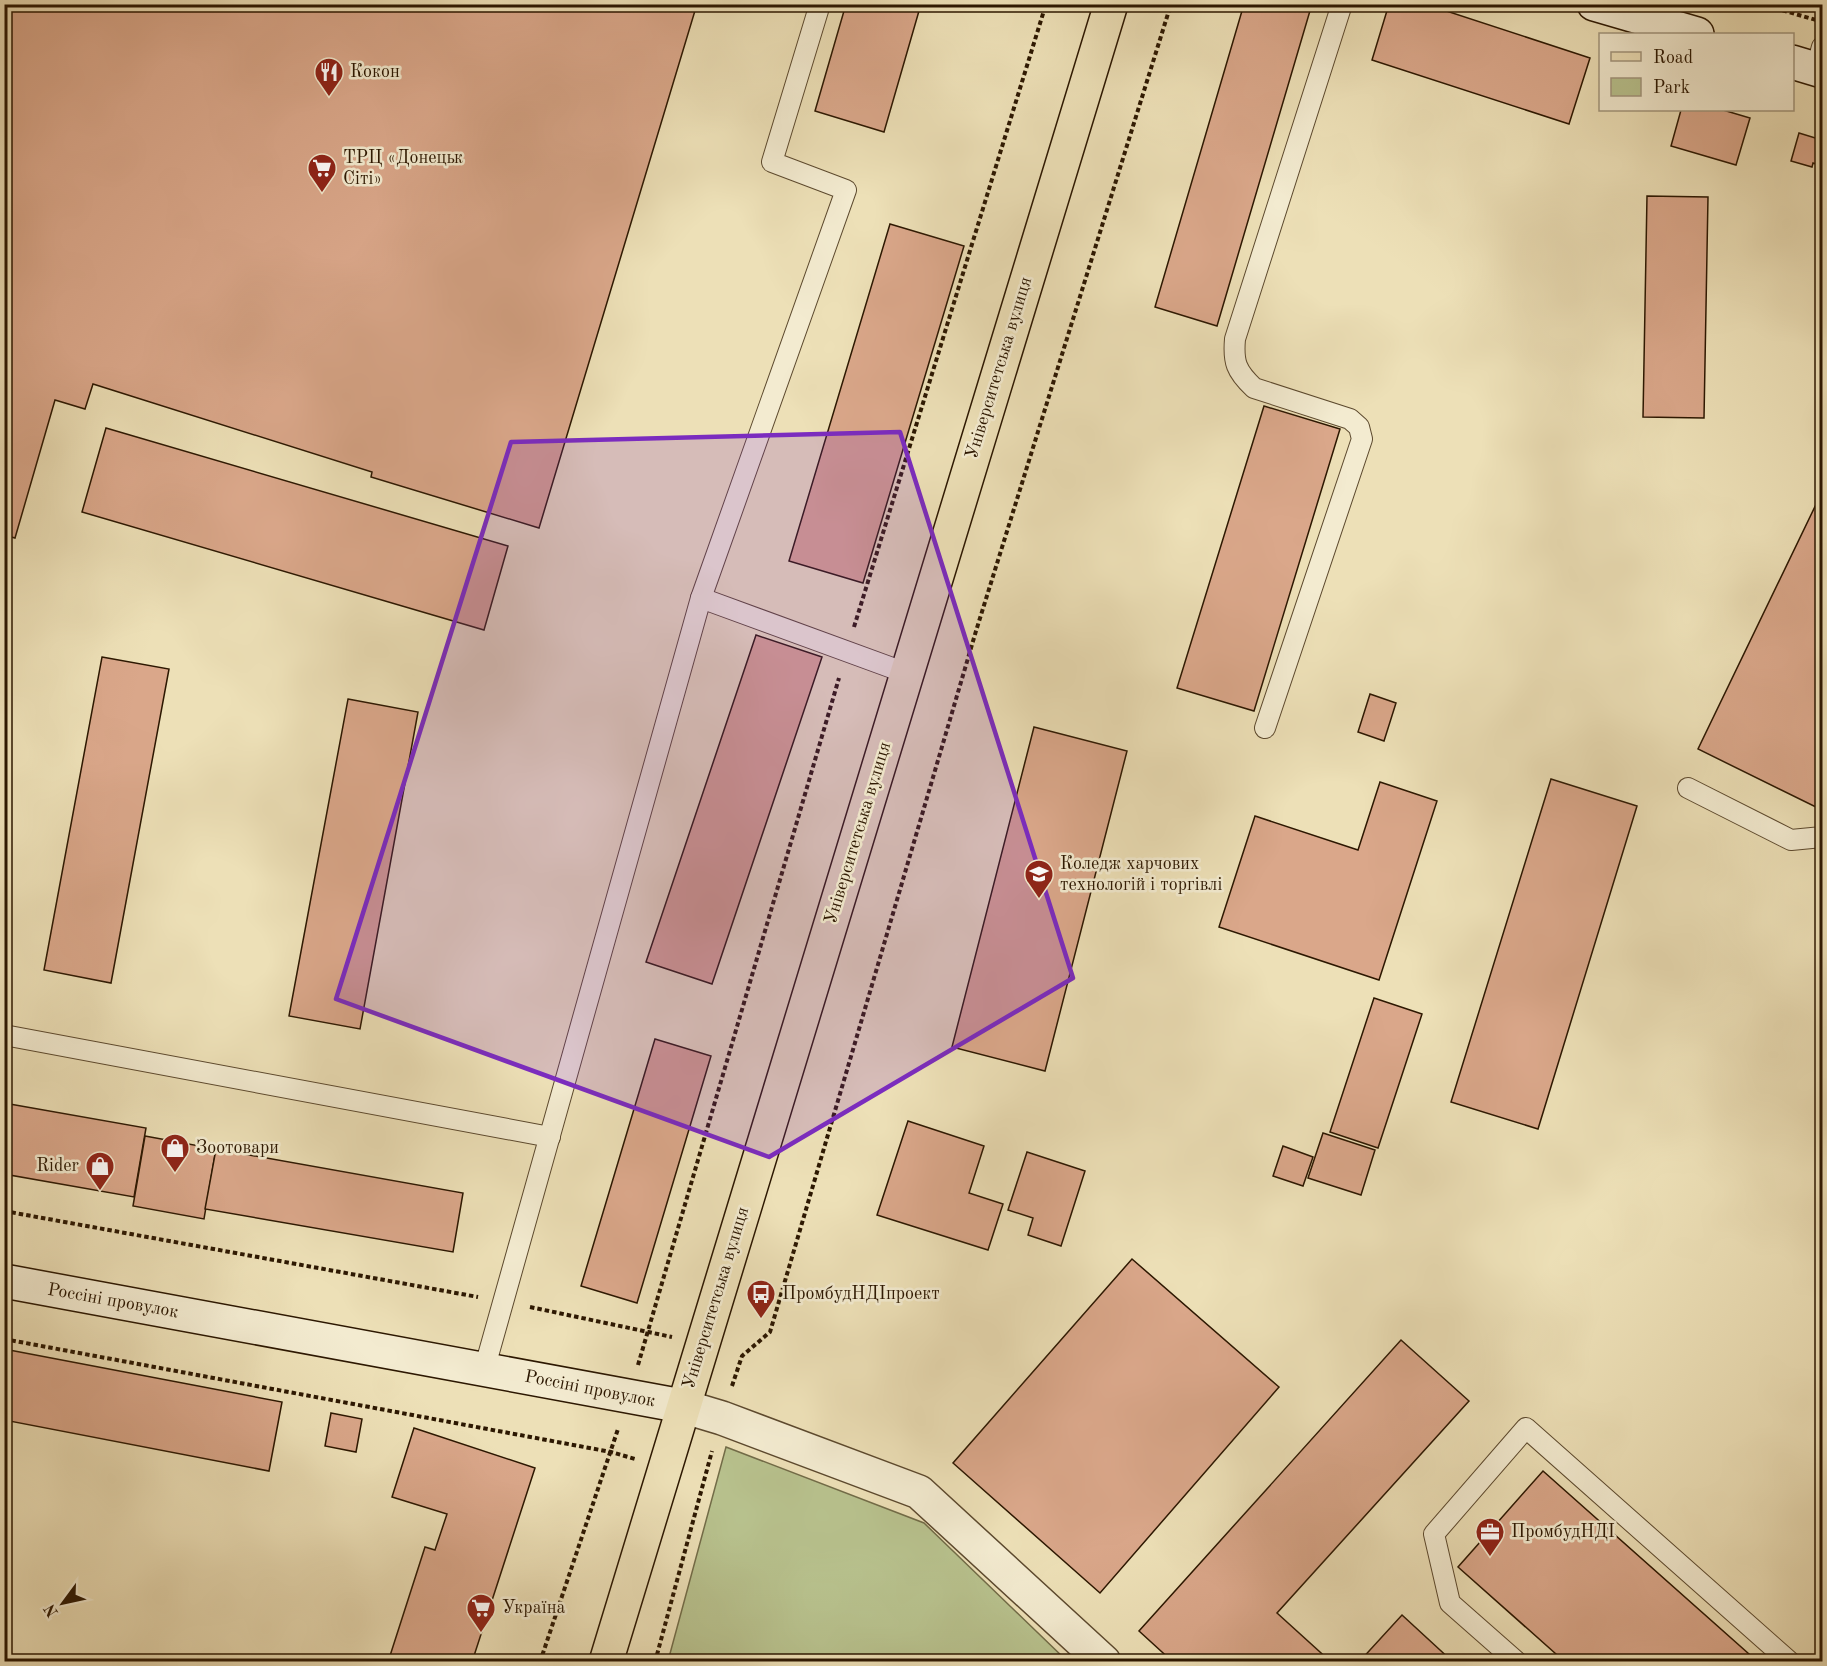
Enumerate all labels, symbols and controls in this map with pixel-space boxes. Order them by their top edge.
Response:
legend [1599,33,1794,111]
text: Road [1653,49,1693,67]
restaurant icon: Кокон [313,56,345,98]
place label: Кокон [350,63,400,81]
text: Park [1653,79,1690,97]
place label: ТРЦ «Донецьк Сіті» [343,149,463,188]
supermarket icon: ТРЦ «Донецьк Сіті» [306,152,338,194]
street label: Університетська вулиця [963,275,1035,461]
street label: Університетська вулиця [822,740,894,926]
place label: Коледж харчових технологій і торгівлі [1060,855,1222,894]
school or university icon: Коледж харчових технологій і торгівлі [1023,858,1055,900]
shop icon: Зоотовари [159,1132,191,1174]
place label: Зоотовари [196,1139,279,1157]
shop icon: Rider [84,1150,116,1192]
place label: Rider [36,1157,80,1175]
street label: Університетська вулиця [680,1205,752,1391]
bus stop icon: ПромбудНДІпроект [745,1278,777,1320]
street label: Россіні провулок [46,1281,180,1321]
place label: ПромбудНДІпроект [782,1285,940,1303]
street label: Россіні провулок [523,1367,657,1411]
office icon: ПромбудНДІ [1474,1516,1506,1558]
place label: ПромбудНДІ [1511,1523,1615,1541]
north arrow [33,1573,93,1633]
supermarket icon: Україна [465,1592,497,1634]
place label: Україна [502,1599,566,1617]
text: N [42,1600,62,1620]

